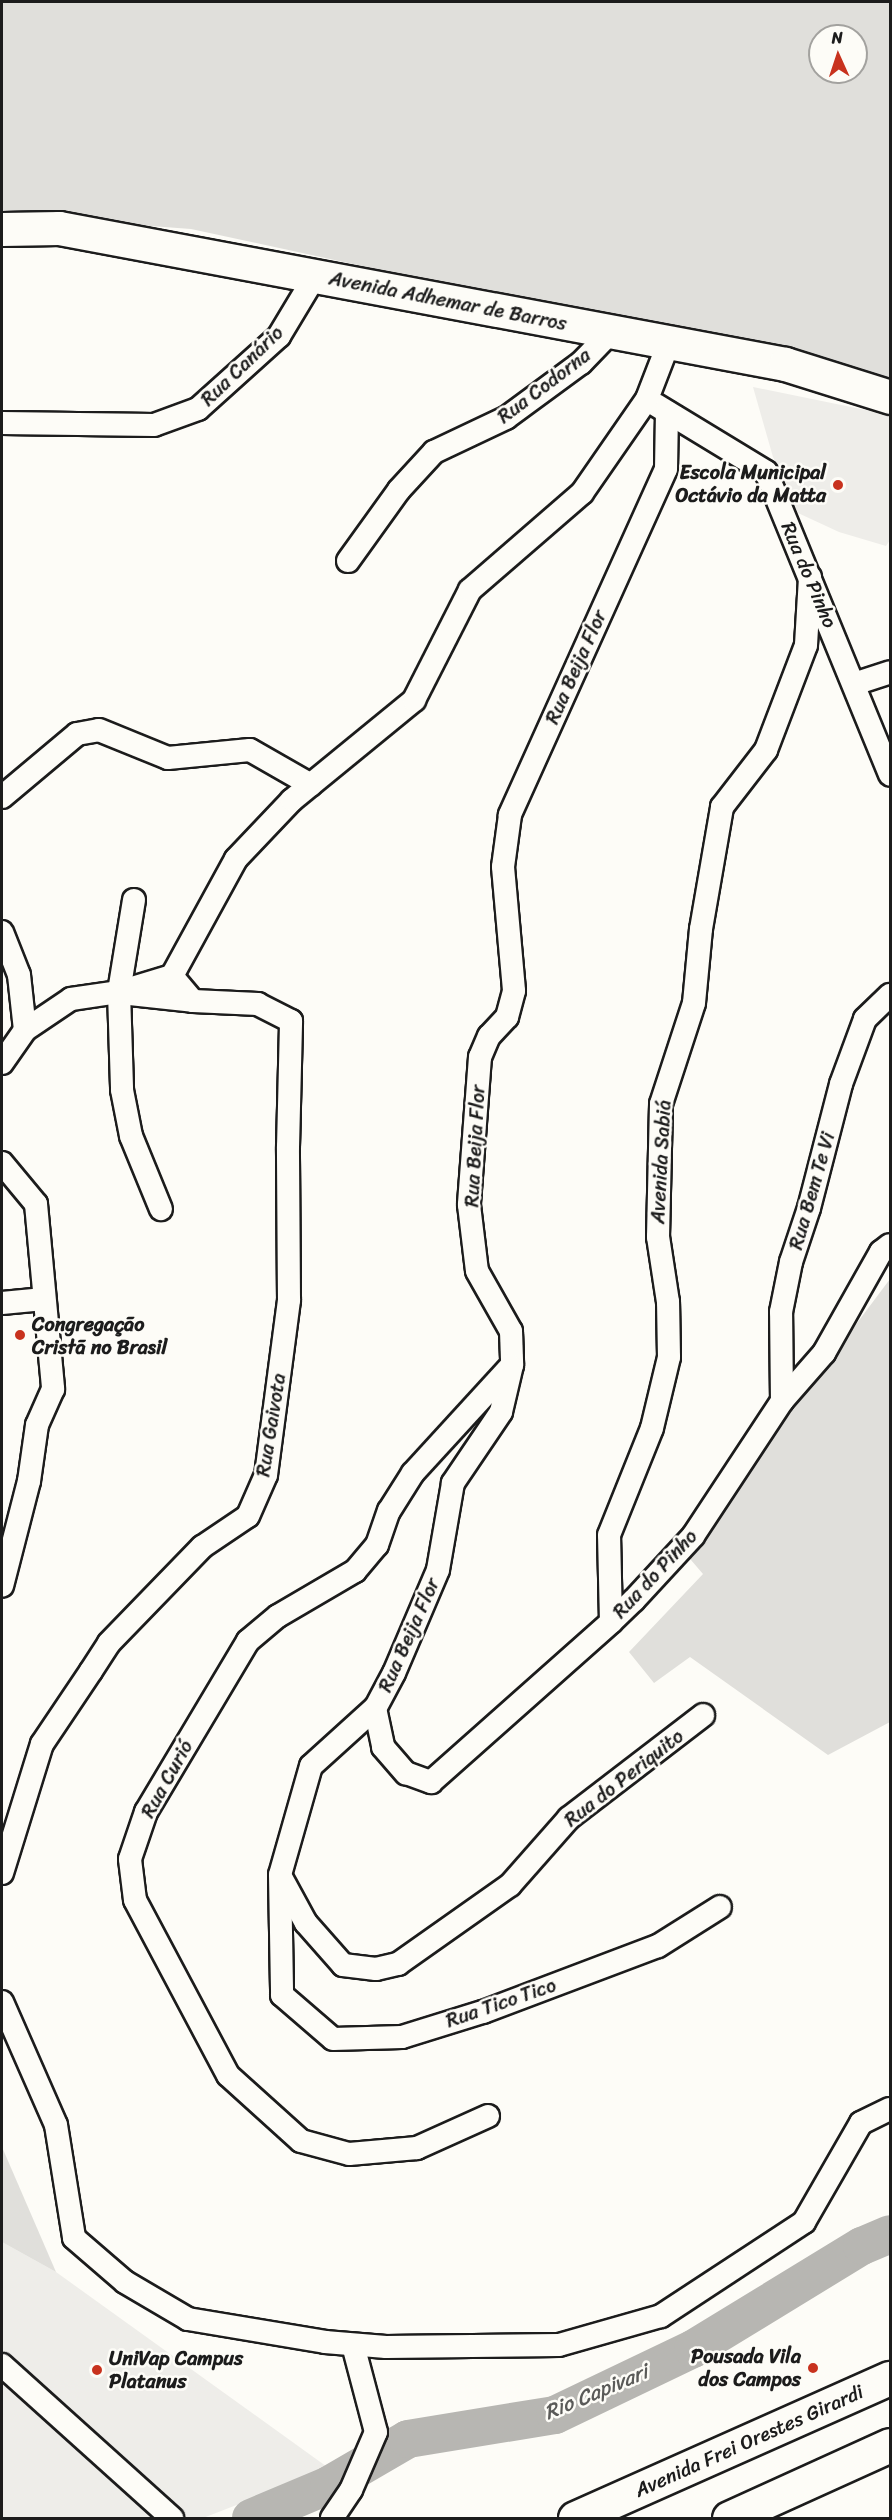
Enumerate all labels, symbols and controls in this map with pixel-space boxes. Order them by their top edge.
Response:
text: N [831,23,843,52]
north arrow [808,24,868,84]
street label: Avenida Adhemar de Barros [327,266,569,336]
street label: Rua Canário [196,321,288,411]
street label: Rua Codorna [493,343,595,429]
place label: Escola Municipal Octávio da Matta [675,461,826,508]
marker: Escola Municipal Octávio da Matta [831,478,845,492]
street label: Rua do Pinho [776,518,842,632]
street label: Rua Beija Flor [540,606,612,728]
street label: Rua Beija Flor [460,1084,490,1208]
street label: Avenida Sabiá [646,1099,676,1225]
street label: Rua Bem Te Vi [783,1128,841,1254]
place label: Congregação Cristã no Brasil [32,1312,168,1359]
marker: Congregação Cristã no Brasil [13,1328,27,1342]
street label: Rua Gaivota [251,1372,291,1478]
street label: Rua do Pinho [608,1524,702,1624]
street label: Rua Beija Flor [373,1574,445,1696]
street label: Rua do Periquito [560,1724,688,1832]
street label: Rua Curió [136,1736,198,1822]
street label: Rua Tico Tico [442,1973,560,2033]
place label: Pousada Vila dos Campos [690,2344,801,2391]
place label: UniVap Campus Platanus [109,2346,242,2393]
water label: Rio Capivari [540,2359,652,2425]
marker: Pousada Vila dos Campos [806,2361,820,2375]
marker: UniVap Campus Platanus [90,2363,104,2377]
street label: Avenida Frei Orestes Girardi [631,2379,867,2503]

